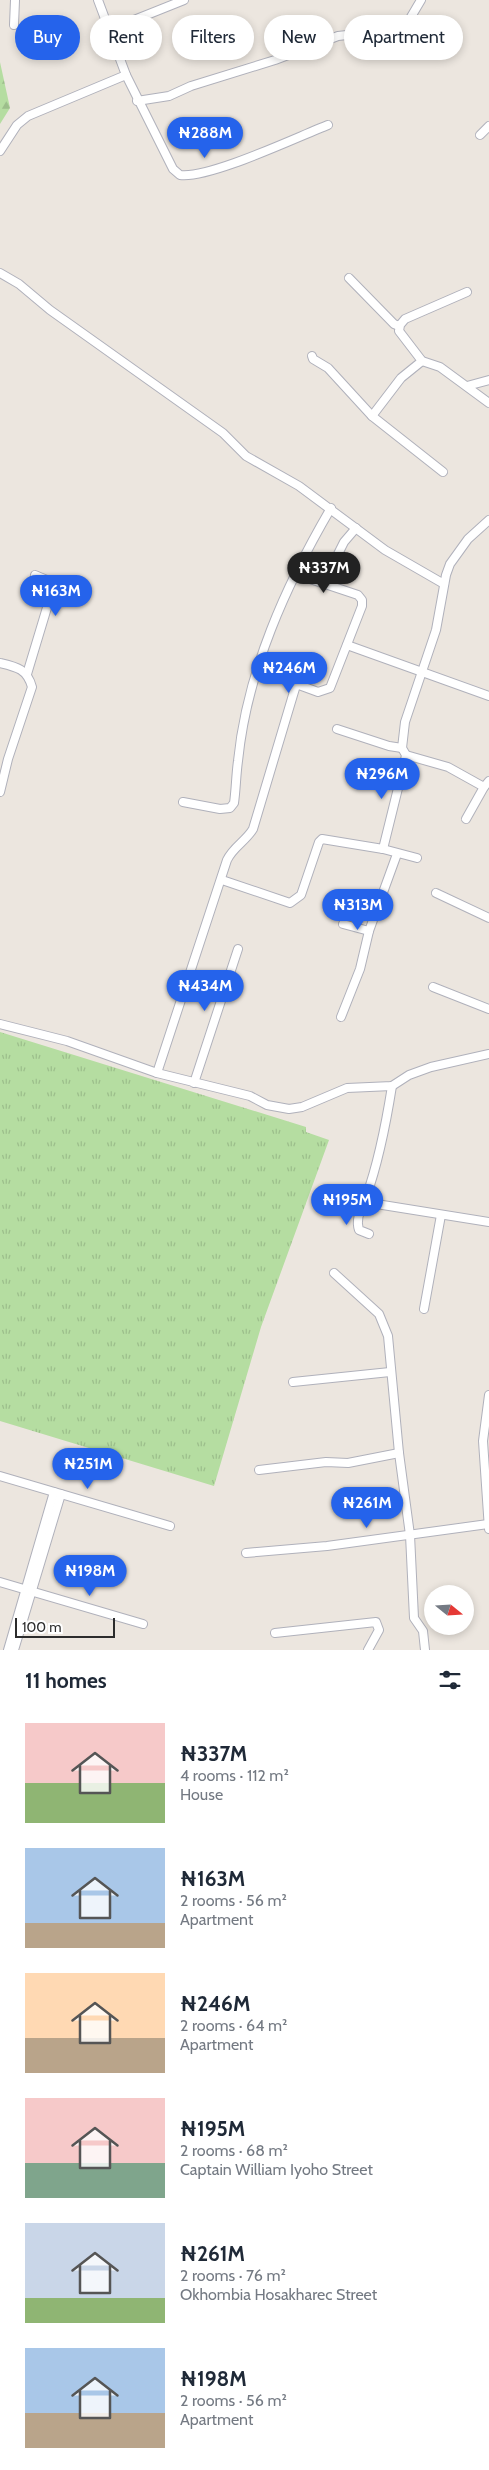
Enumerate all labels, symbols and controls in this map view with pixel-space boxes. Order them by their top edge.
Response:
chip: Buy [15,15,80,60]
chip: Rent [90,15,162,60]
chip: Filters [172,15,254,60]
chip: New [264,15,334,60]
chip: Apartment [344,15,463,60]
pin: ₦288M [170,116,240,159]
text: ₦288M [178,123,232,142]
pin: ₦337M [289,552,359,594]
text: ₦337M [298,558,350,577]
pin: ₦163M [21,574,91,617]
text: ₦163M [31,581,81,600]
pin: ₦246M [254,652,324,694]
text: ₦246M [262,658,316,677]
pin: ₦296M [347,758,417,800]
text: ₦296M [356,764,408,783]
pin: ₦313M [323,888,393,931]
text: ₦313M [333,895,383,914]
pin: ₦434M [170,970,240,1012]
text: ₦434M [178,976,232,995]
pin: ₦195M [312,1184,382,1226]
text: ₦195M [322,1190,372,1209]
pin: ₦251M [53,1448,123,1490]
text: ₦251M [63,1454,113,1473]
pin: ₦261M [332,1486,402,1529]
text: ₦261M [342,1493,392,1512]
pin: ₦198M [55,1554,125,1597]
text: ₦198M [65,1561,115,1580]
north arrow [424,1585,474,1635]
map controls [424,1585,474,1635]
scale bar [15,1615,115,1638]
text: 100 m [22,1618,62,1636]
icon: filters [436,1666,464,1694]
text: 11 homes [25,1668,107,1693]
text: ₦337M [180,1741,247,1766]
icon: home [65,1743,125,1803]
text: 4 rooms · 112 m² [180,1766,289,1785]
text: House [180,1785,223,1804]
text: ₦163M [180,1866,245,1891]
icon: home [65,1868,125,1928]
text: 2 rooms · 56 m² [180,1891,287,1910]
text: Apartment [180,1910,253,1929]
text: ₦246M [180,1991,250,2016]
icon: home [65,1993,125,2053]
text: 2 rooms · 64 m² [180,2016,287,2035]
text: Apartment [180,2035,253,2054]
text: ₦195M [180,2116,245,2141]
icon: home [65,2118,125,2178]
text: 2 rooms · 68 m² [180,2141,288,2160]
text: Captain William Iyoho Street [180,2160,373,2179]
text: ₦261M [180,2241,245,2266]
icon: home [65,2243,125,2303]
text: 2 rooms · 76 m² [180,2266,286,2285]
text: Okhombia Hosakharec Street [180,2285,377,2304]
text: ₦198M [180,2366,247,2391]
icon: home [65,2368,125,2428]
text: 2 rooms · 56 m² [180,2391,287,2410]
text: Apartment [180,2410,253,2429]

